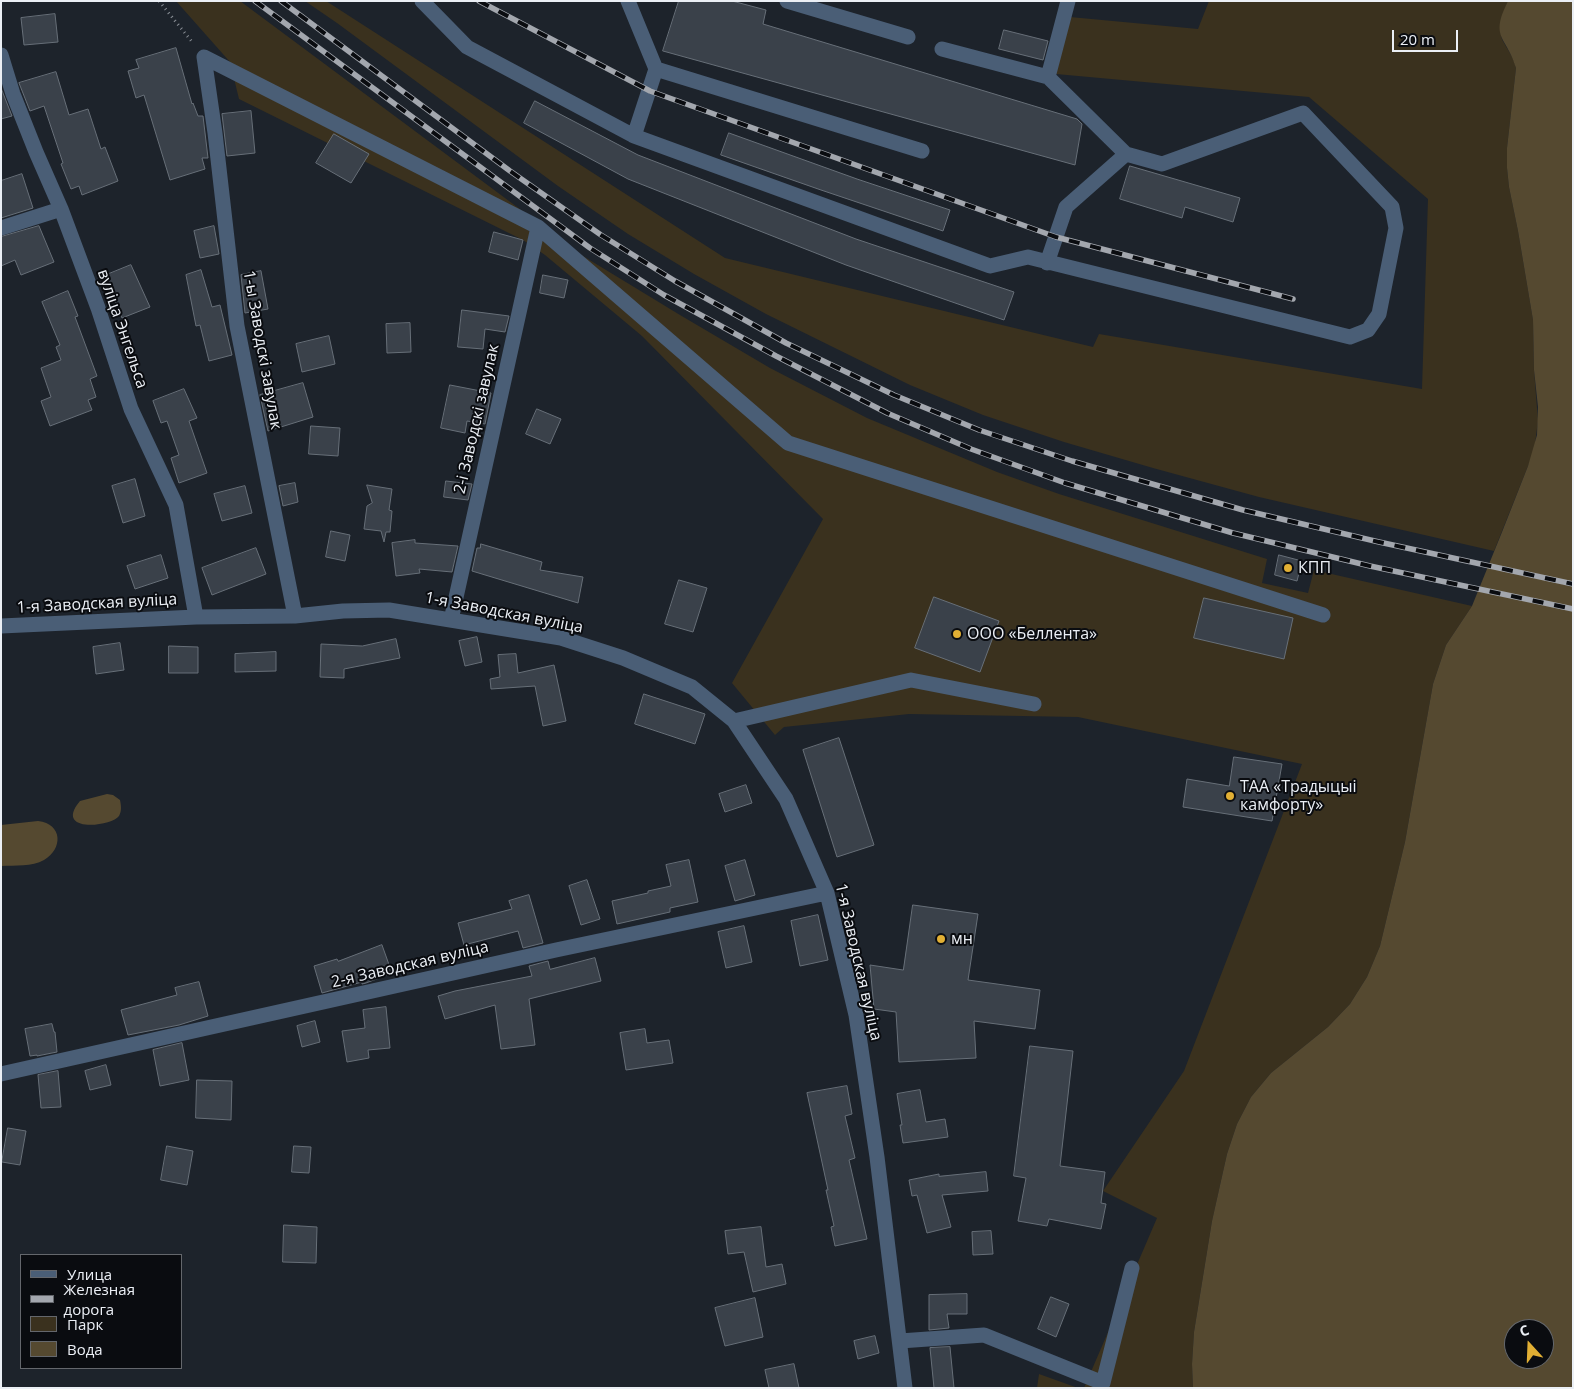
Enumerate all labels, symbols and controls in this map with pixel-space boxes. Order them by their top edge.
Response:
scale bar [1394,20,1460,52]
text: 20 m [1400,29,1435,49]
street label: вуліца Энгельса [93,267,151,391]
street label: 1-ы Заводскі завулак [239,269,285,431]
street label: 2-і Заводскі завулак [450,342,504,496]
place label: КПП [1298,558,1331,578]
marker: КПП [1282,562,1294,574]
street label: 1-я Заводская вуліца [423,588,585,638]
street label: 1-я Заводская вуліца [16,590,178,618]
place label: ООО «Беллента» [967,624,1097,644]
marker: ООО «Беллента» [951,628,963,640]
place label: ТАА «Традыцыі камфорту» [1240,777,1356,815]
marker: ТАА «Традыцыі камфорту» [1224,790,1236,802]
street label: 1-я Заводская вуліца [831,882,885,1042]
place label: мн [951,929,973,949]
marker: мн [935,933,947,945]
street label: 2-я Заводская вуліца [330,938,490,992]
legend [20,1254,182,1369]
text: Улица [67,1264,112,1284]
text: Железная дорога [64,1279,135,1319]
text: Парк [67,1314,103,1334]
north arrow [1504,1319,1554,1369]
text: С [1517,1320,1531,1341]
text: Вода [67,1339,103,1359]

